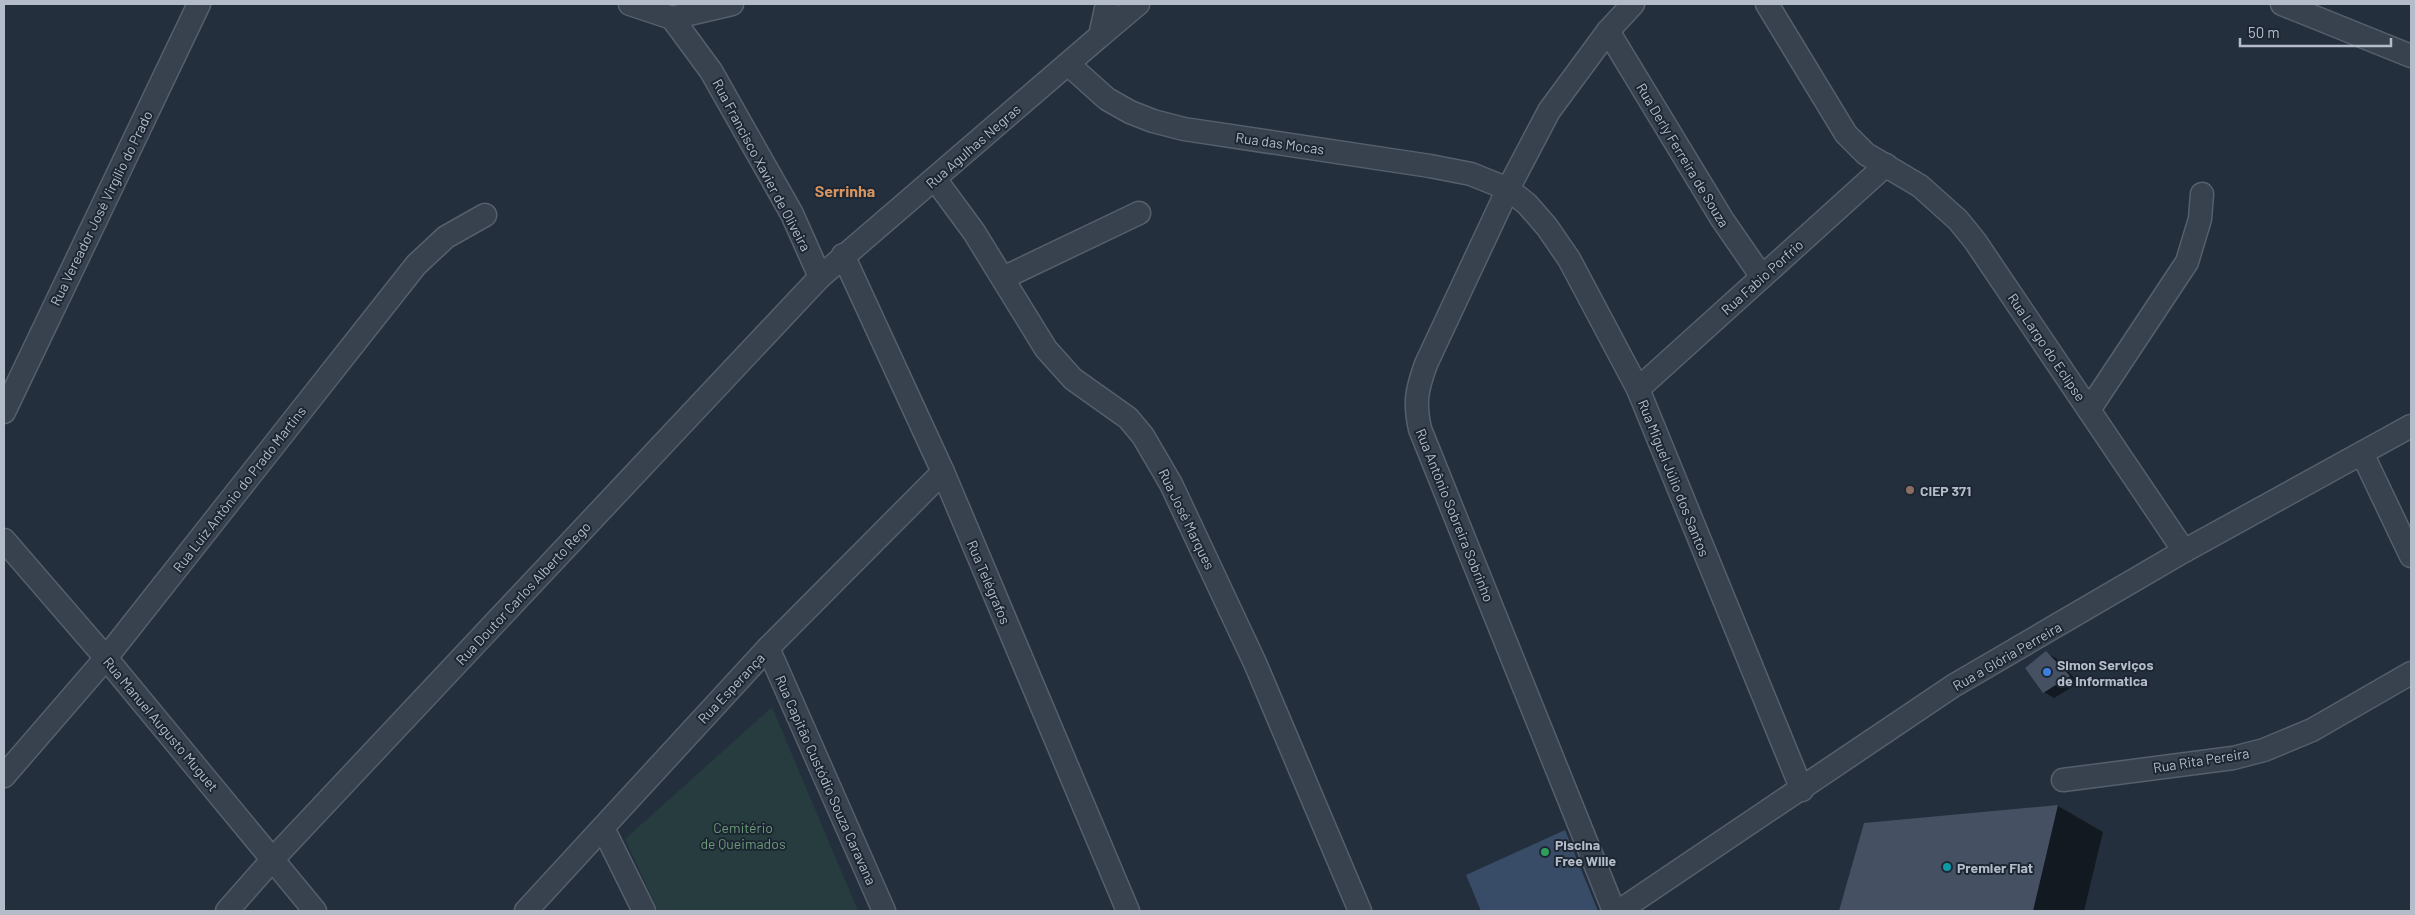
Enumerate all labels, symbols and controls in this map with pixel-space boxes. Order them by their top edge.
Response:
scale bar [2240,15,2391,47]
text: 50 m [2248,23,2280,41]
street label: Rua Francisco Xavier de Oliveira [709,76,815,254]
street label: Rua Derly Ferreira de Souza [1633,80,1733,230]
street label: Rua Agulhas Negras [922,100,1024,192]
street label: Rua Vereador José Virgílio do Prado [46,108,156,308]
street label: Rua das Mocas [1235,128,1326,158]
district label: Serrinha [815,181,875,200]
street label: Rua Fabio Porfrio [1717,236,1807,318]
street label: Rua Largo do Eclipse [2005,290,2089,404]
street label: Rua Miguel Júlio dos Santos [1635,397,1713,559]
street label: Rua Luiz Antônio do Prado Martins [169,402,309,575]
street label: Rua Antônio Sobreira Sobrinho [1412,426,1498,604]
street label: Rua José Marques [1155,466,1219,572]
place label: CIEP 371 [1920,482,1971,499]
marker: CIEP 371 [1904,484,1916,496]
street label: Rua Doutor Carlos Alberto Rego [452,518,594,668]
street label: Rua Telégrafos [964,537,1014,627]
street label: Rua a Glória Perreira [1950,618,2064,694]
street label: Rua Esperança [694,649,768,727]
street label: Rua Manuel Augusto Muguet [100,654,222,794]
place label: Simon Serviços de Informatica [2057,656,2153,689]
marker: Simon Serviços de Informatica [2041,666,2053,678]
street label: Rua Capitão Custódio Souza Caravana [772,673,880,887]
street label: Rua Rita Pereira [2152,744,2250,776]
park label: Cemitério de Queimados [700,819,786,852]
place label: Piscina Free Wille [1555,836,1616,869]
marker: Piscina Free Wille [1539,846,1551,858]
place label: Premier Flat [1957,859,2033,876]
marker: Premier Flat [1941,861,1953,873]

